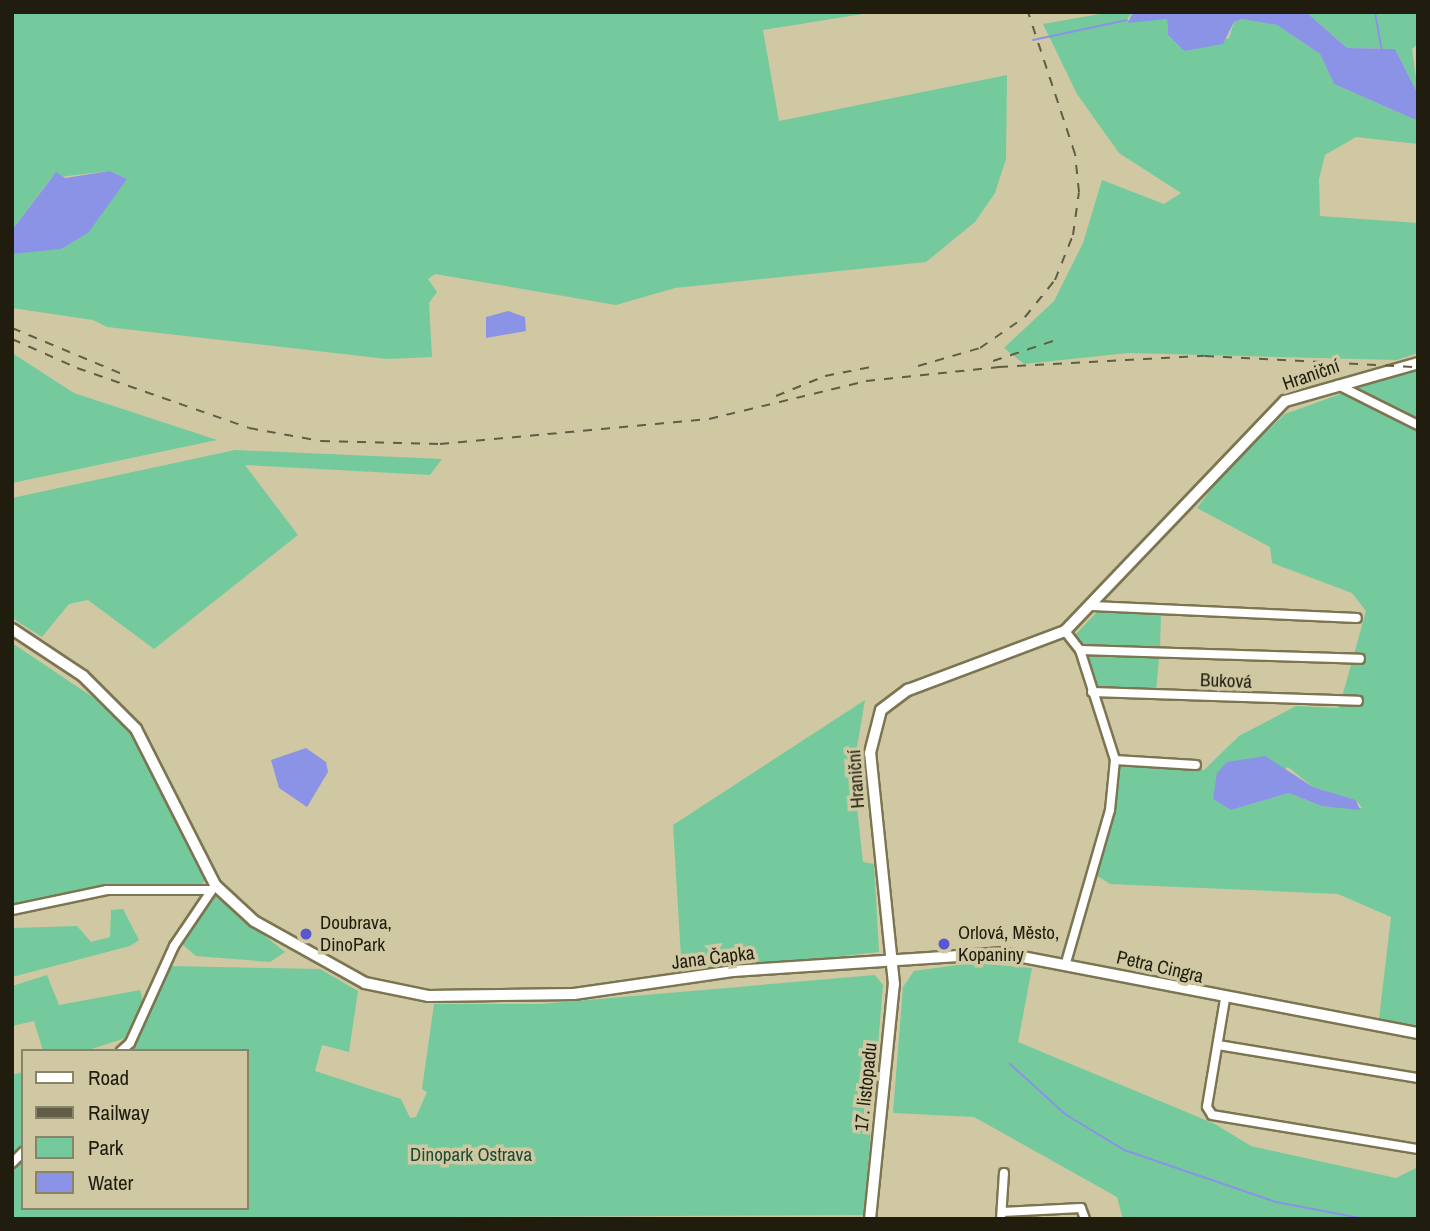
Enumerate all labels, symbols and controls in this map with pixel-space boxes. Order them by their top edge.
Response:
street label: Hraniční [1279,355,1343,395]
street label: Buková [1200,669,1252,693]
street label: Hraniční [843,749,869,809]
place label: Doubrava, DinoPark [320,912,392,956]
place label: Orlová, Město, Kopaniny [958,922,1059,966]
marker: Doubrava, DinoPark [298,926,314,942]
marker: Orlová, Město, Kopaniny [936,936,952,952]
street label: Jana Čapka [670,942,756,974]
street label: Petra Cingra [1114,946,1206,988]
street label: 17. listopadu [850,1041,882,1133]
legend [21,1049,248,1210]
text: Road [88,1063,129,1092]
text: Railway [88,1098,149,1127]
text: Park [88,1133,123,1162]
park label: Dinopark Ostrava [410,1144,532,1166]
text: Water [88,1168,133,1197]

